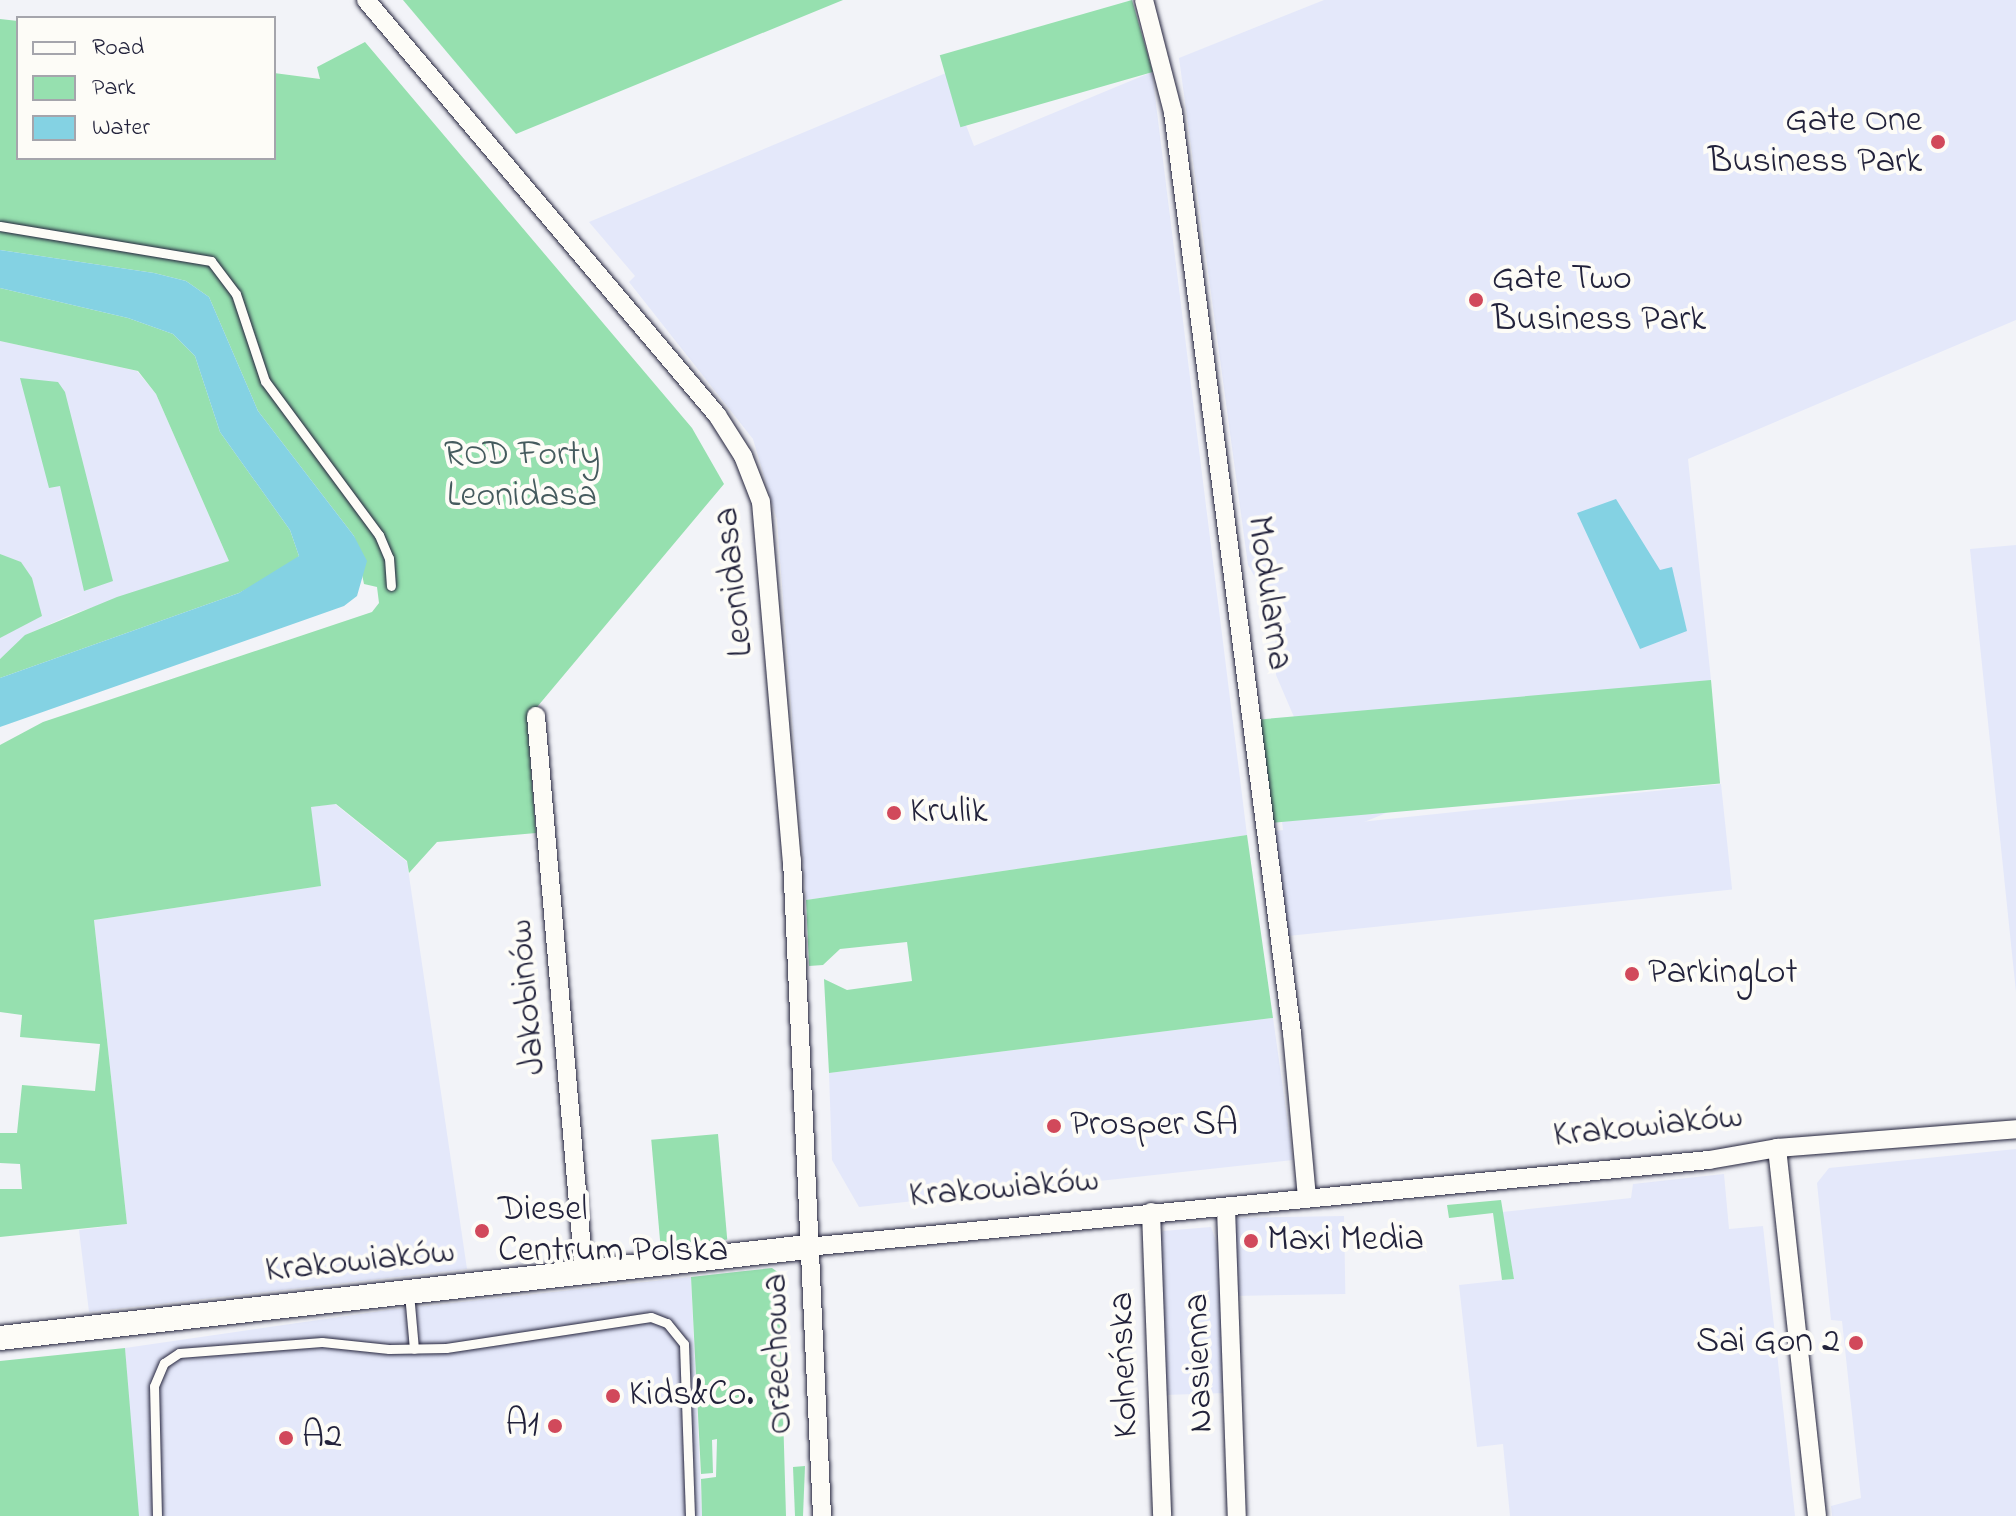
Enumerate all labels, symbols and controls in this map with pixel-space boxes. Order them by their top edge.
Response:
legend [16,16,276,160]
text: Road [92,31,144,66]
text: Park [92,71,135,106]
place label: Gate One Business Park [1708,99,1922,184]
text: Water [92,111,150,146]
marker: Gate One Business Park [1929,133,1947,151]
place label: Gate Two Business Park [1492,257,1706,342]
marker: Gate Two Business Park [1467,291,1485,309]
park label: ROD Forty Leonidasa [444,433,600,518]
street label: Leonidasa [706,505,764,659]
street label: Modularna [1236,513,1300,673]
place label: Krulik [910,791,987,835]
marker: Krulik [885,804,903,822]
street label: Jakobinów [500,917,556,1077]
place label: ParkingLot [1648,952,1798,996]
marker: ParkingLot [1623,965,1641,983]
street label: Krakowiaków [1551,1096,1745,1158]
place label: Prosper SA [1070,1104,1238,1148]
marker: Prosper SA [1045,1117,1063,1135]
street label: Krakowiaków [907,1159,1101,1219]
place label: Diesel Centrum Polska [498,1188,728,1273]
place label: Maxi Media [1267,1219,1424,1263]
marker: Diesel Centrum Polska [473,1222,491,1240]
street label: Krakowiaków [263,1231,457,1293]
marker: Maxi Media [1242,1232,1260,1250]
street label: Orzechowa [755,1273,803,1435]
street label: Kolneńska [1101,1291,1149,1439]
street label: Nasienna [1176,1292,1224,1434]
place label: Sai Gon 2 [1696,1321,1840,1365]
marker: Sai Gon 2 [1847,1334,1865,1352]
place label: Kids&Co. [629,1374,754,1418]
marker: Kids&Co. [604,1387,622,1405]
place label: A1 [505,1404,539,1448]
place label: A2 [302,1416,342,1460]
marker: A1 [546,1417,564,1435]
marker: A2 [277,1429,295,1447]

